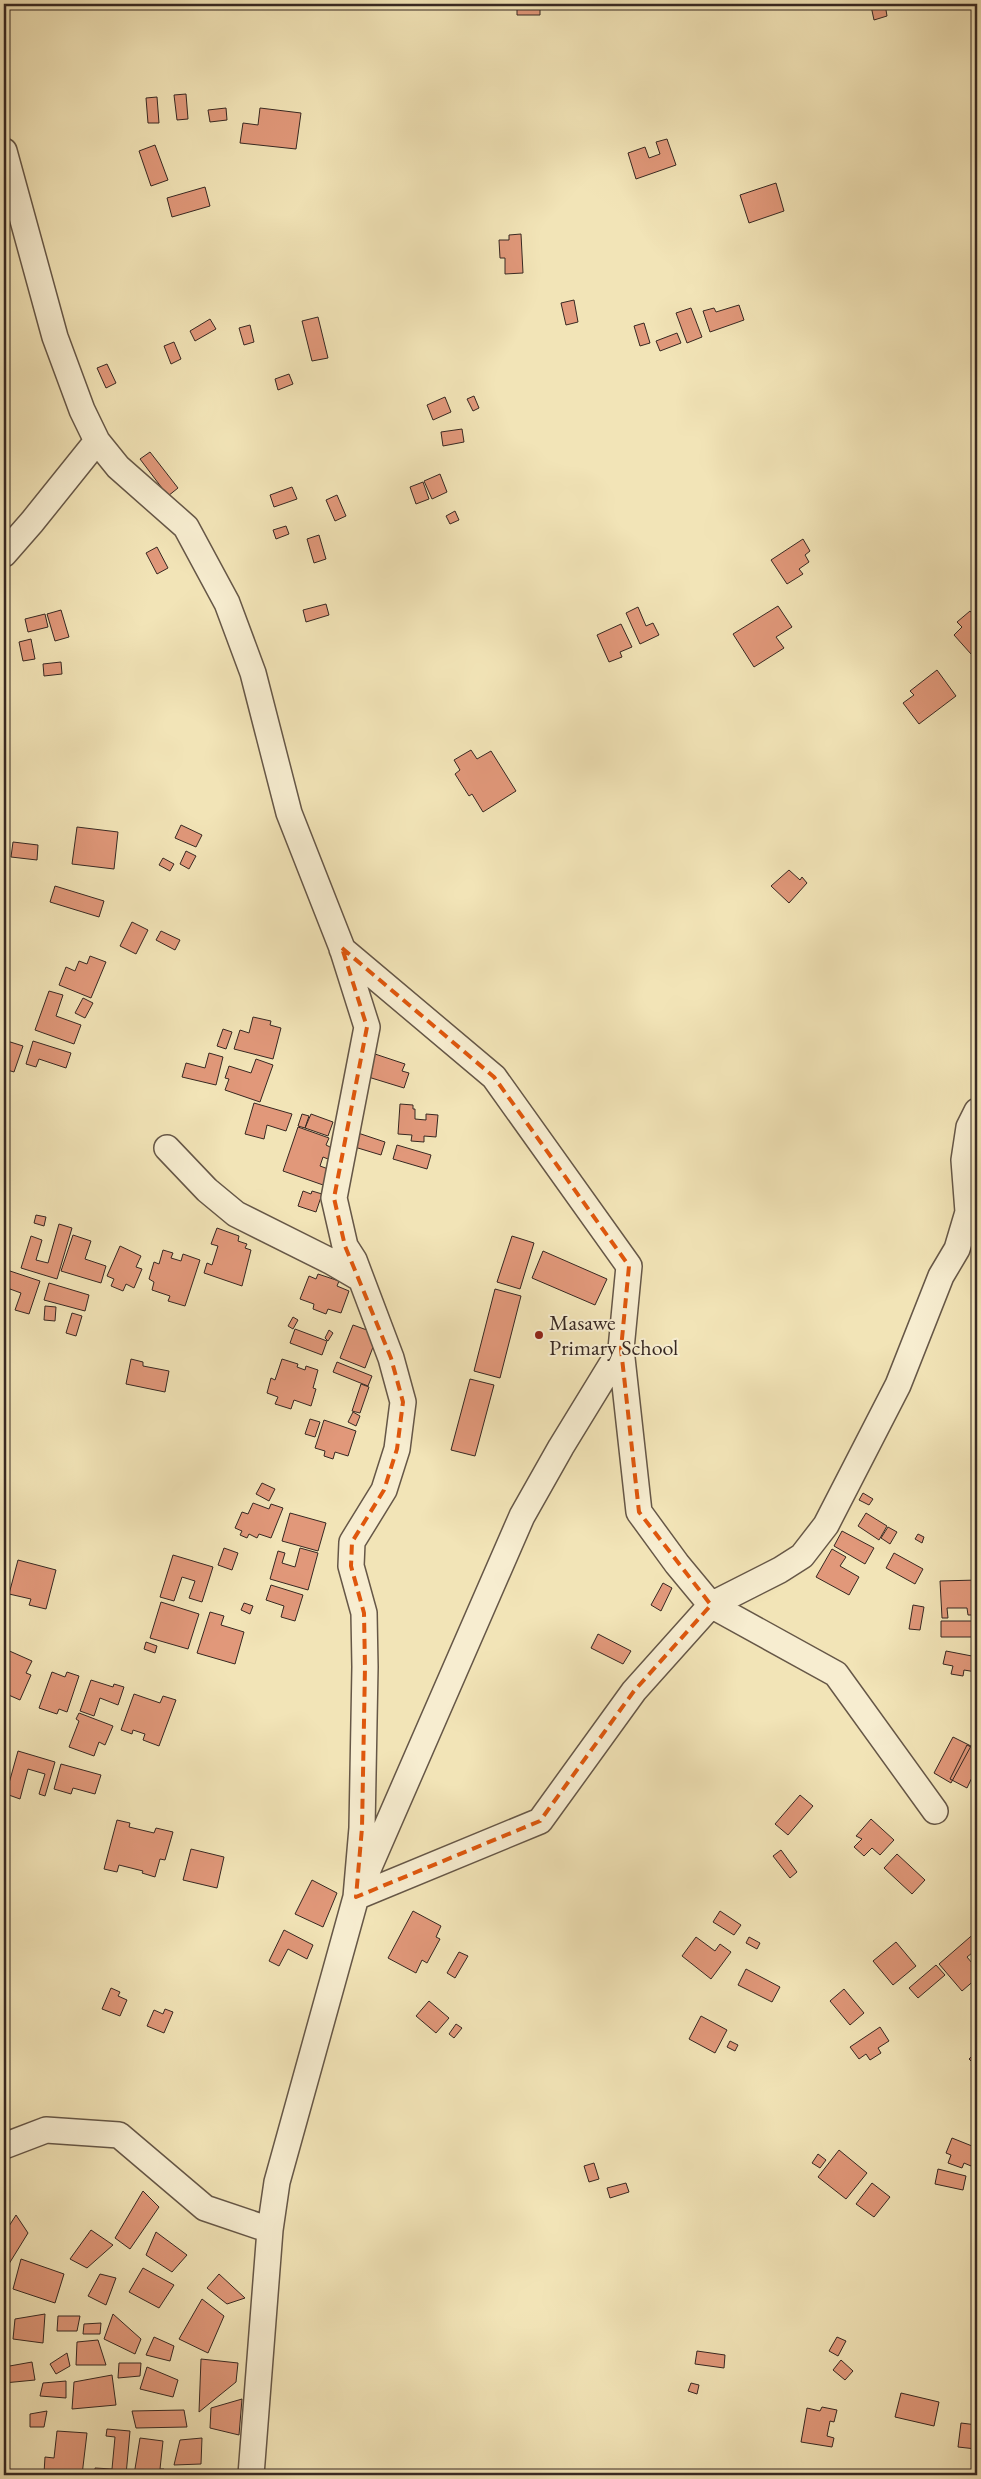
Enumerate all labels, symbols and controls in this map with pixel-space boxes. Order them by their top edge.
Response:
place label: Masawe Primary School [549,1308,678,1362]
marker: Masawe Primary School [533,1329,545,1341]

